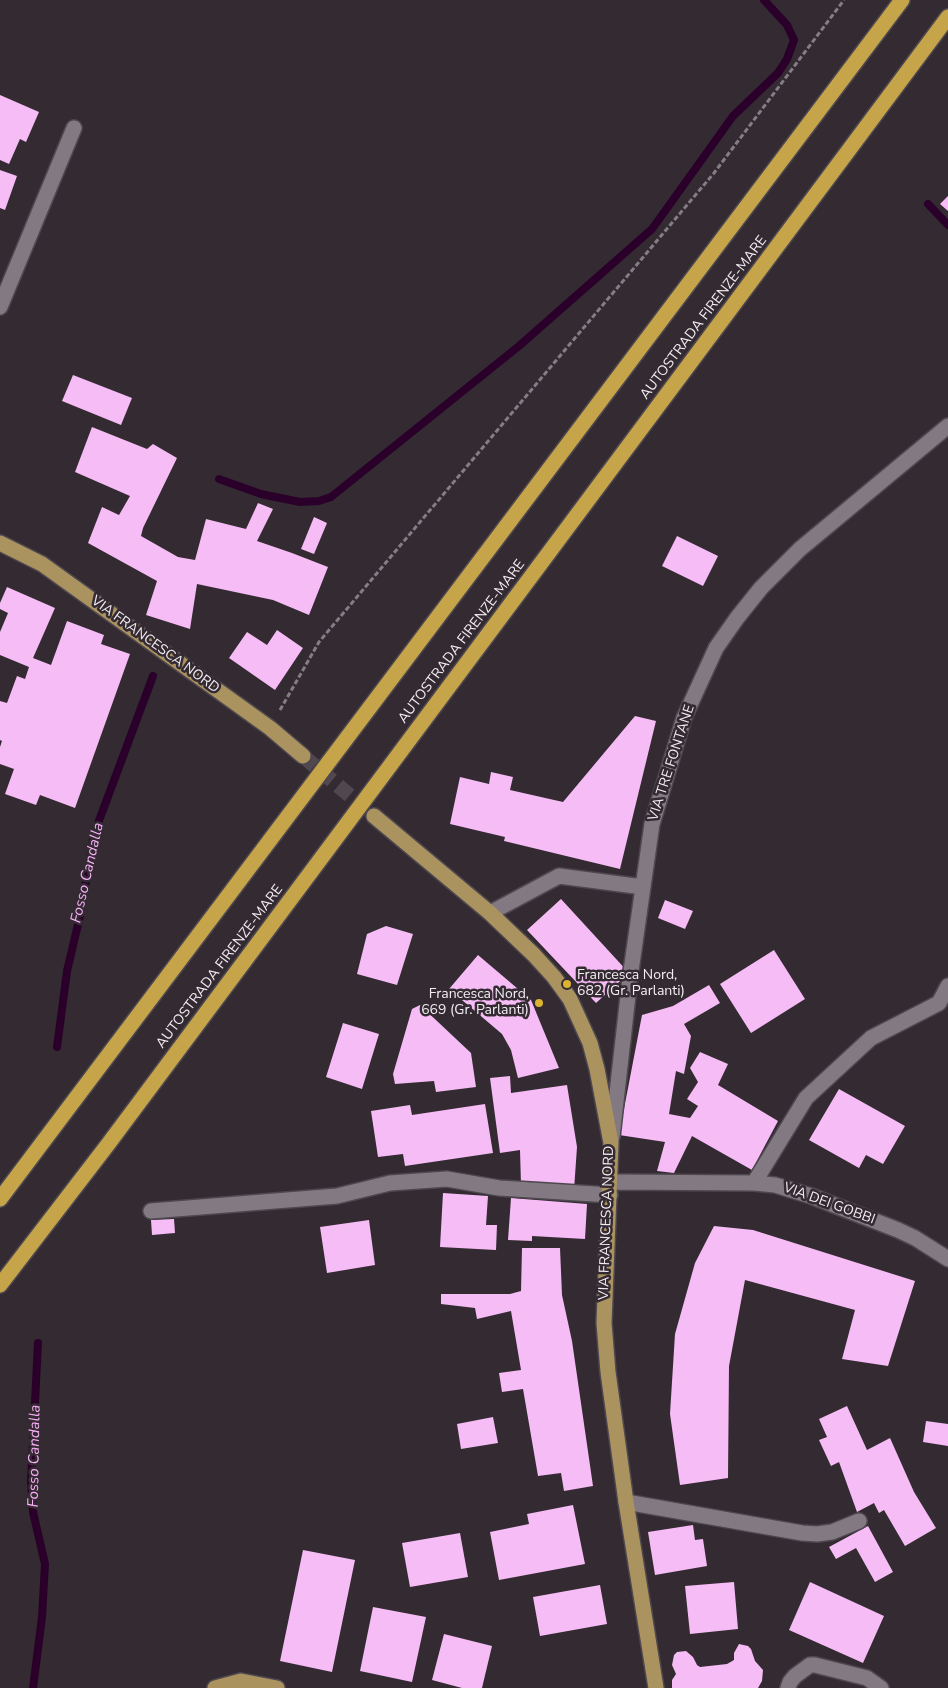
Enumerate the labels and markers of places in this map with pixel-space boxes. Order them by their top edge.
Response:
place label: Francesca Nord, 682 (Gr. Parlanti) [577,968,685,1000]
marker: Francesca Nord, 682 (Gr. Parlanti) [561,978,573,990]
place label: Francesca Nord, 669 (Gr. Parlanti) [421,987,529,1020]
marker: Francesca Nord, 669 (Gr. Parlanti) [533,997,545,1009]

